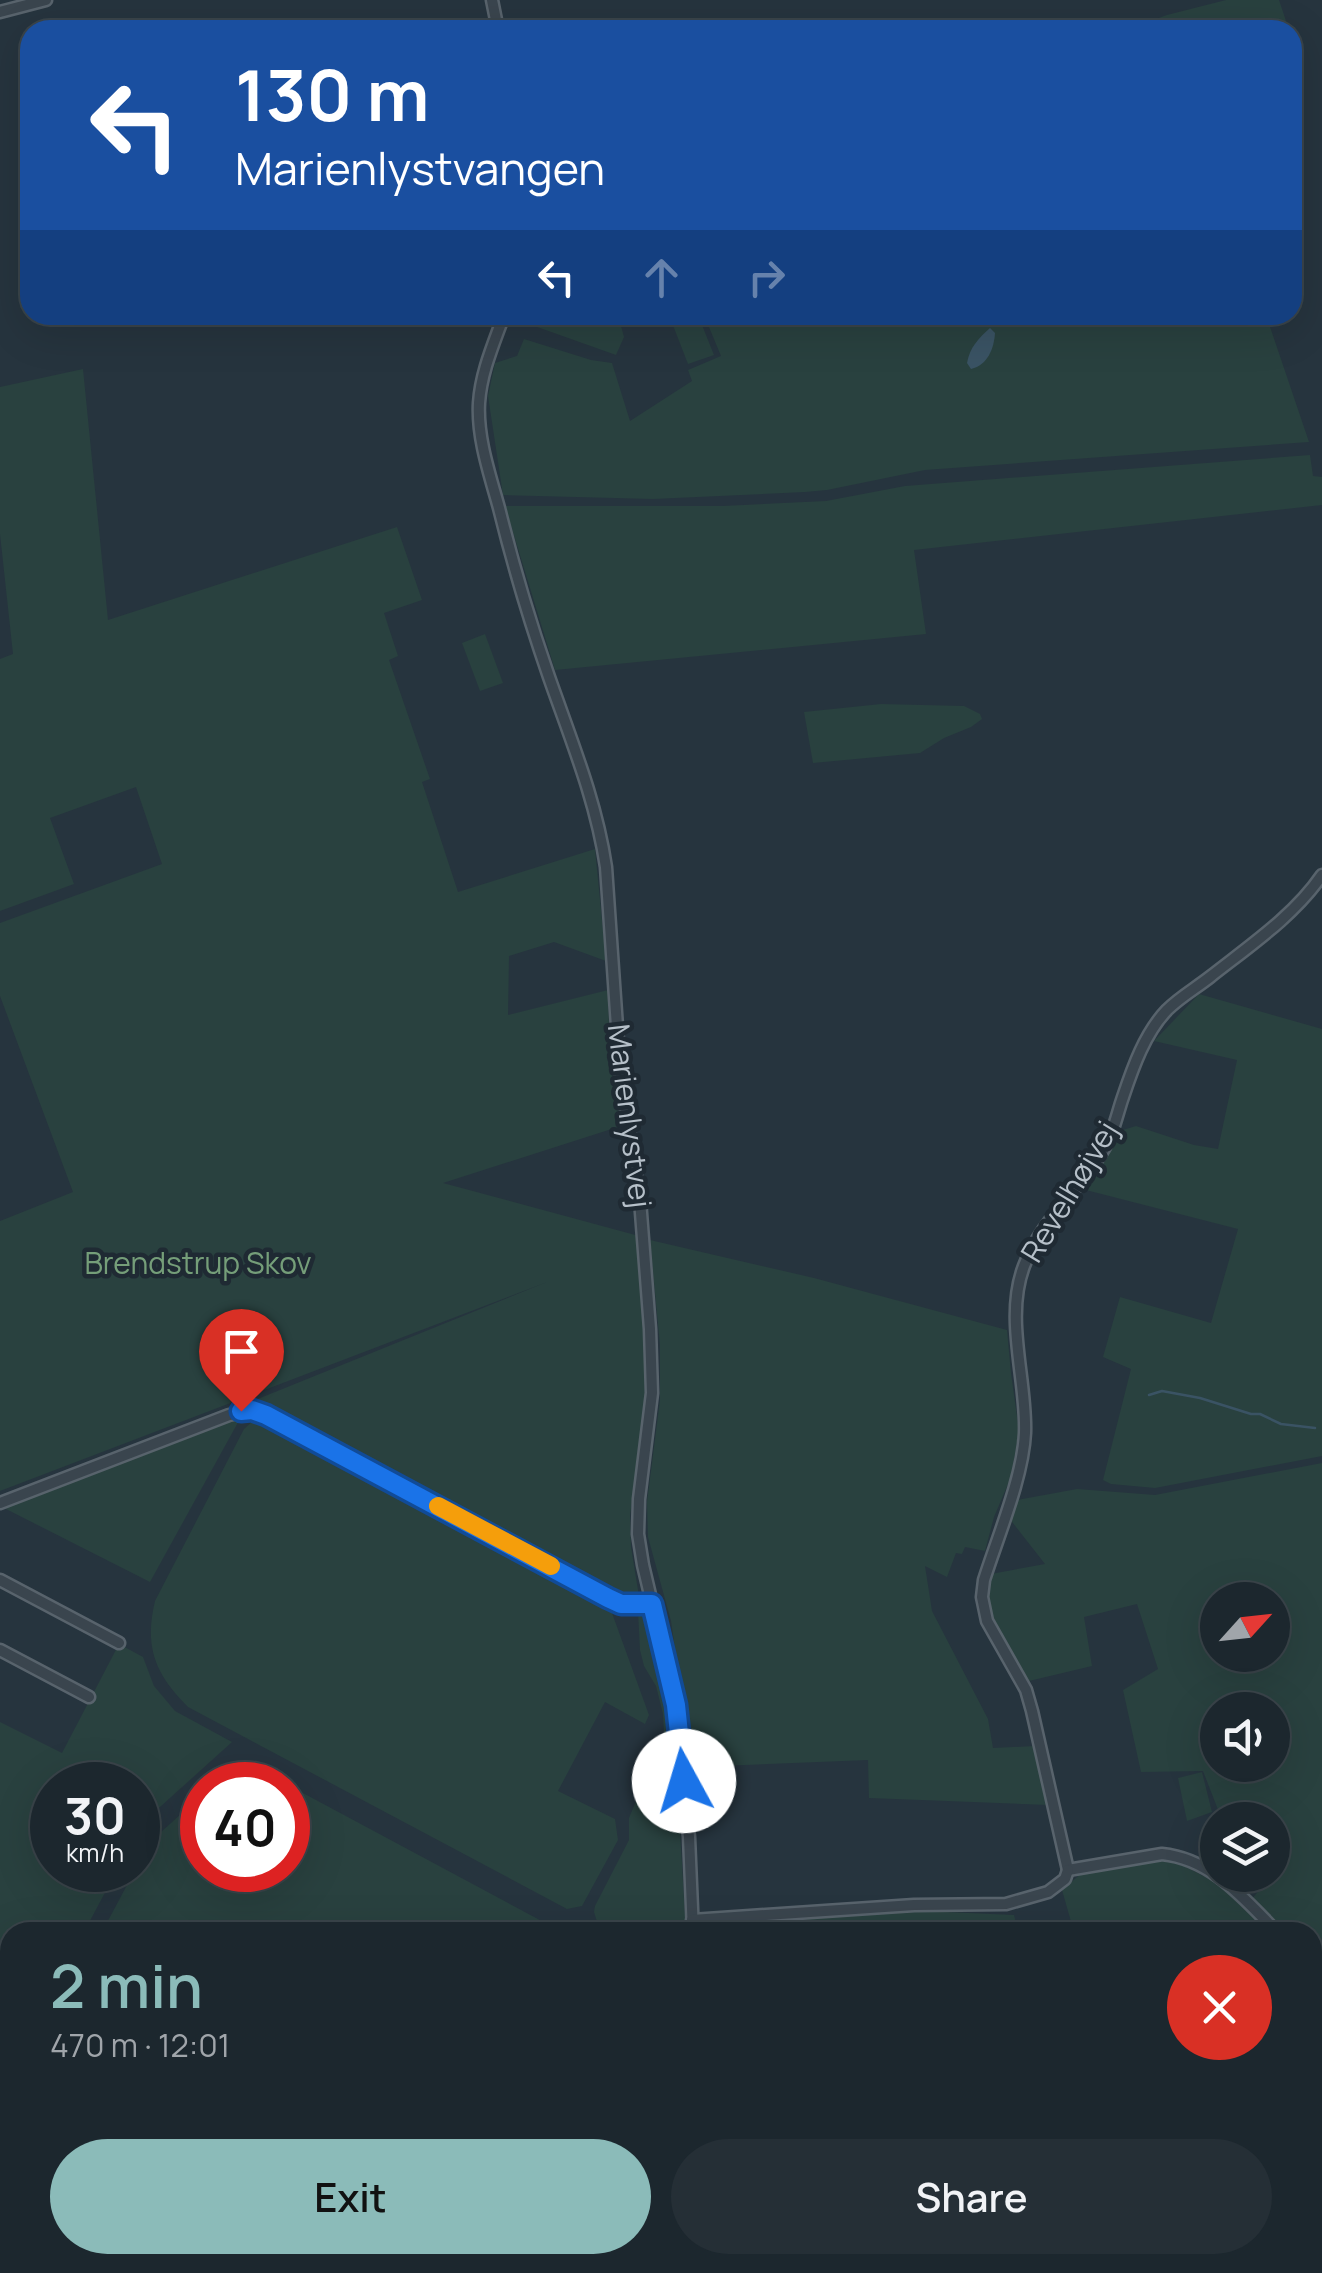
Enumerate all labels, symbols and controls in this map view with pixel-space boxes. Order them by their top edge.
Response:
text: 130 m [235,46,429,142]
icon: left [70,60,200,190]
text: Marienlystvangen [235,137,605,199]
icon: left [529,250,584,305]
icon: ahead [634,250,689,305]
icon: right [739,250,794,305]
street label: Marienlystvej [599,1022,662,1210]
street label: Revelhøjvej [1011,1113,1127,1269]
park label: Brendstrup Skov [84,1242,312,1283]
pin [199,1309,284,1412]
icon: arrive [214,1324,269,1379]
north arrow [1200,1582,1290,1672]
map controls [1200,1582,1290,1892]
button: sound [1200,1692,1290,1782]
position arrow [632,1729,736,1833]
speed limit sign: 40 [180,1762,310,1892]
text: 30 [64,1781,126,1849]
button: layers [1200,1802,1290,1892]
text: km/h [66,1835,124,1870]
text: 2 min [50,1944,203,2026]
button: close [1167,1955,1272,2060]
text: 470 m · 12:01 [50,2023,230,2067]
button: Exit [50,2139,651,2254]
button: Share [671,2139,1272,2254]

